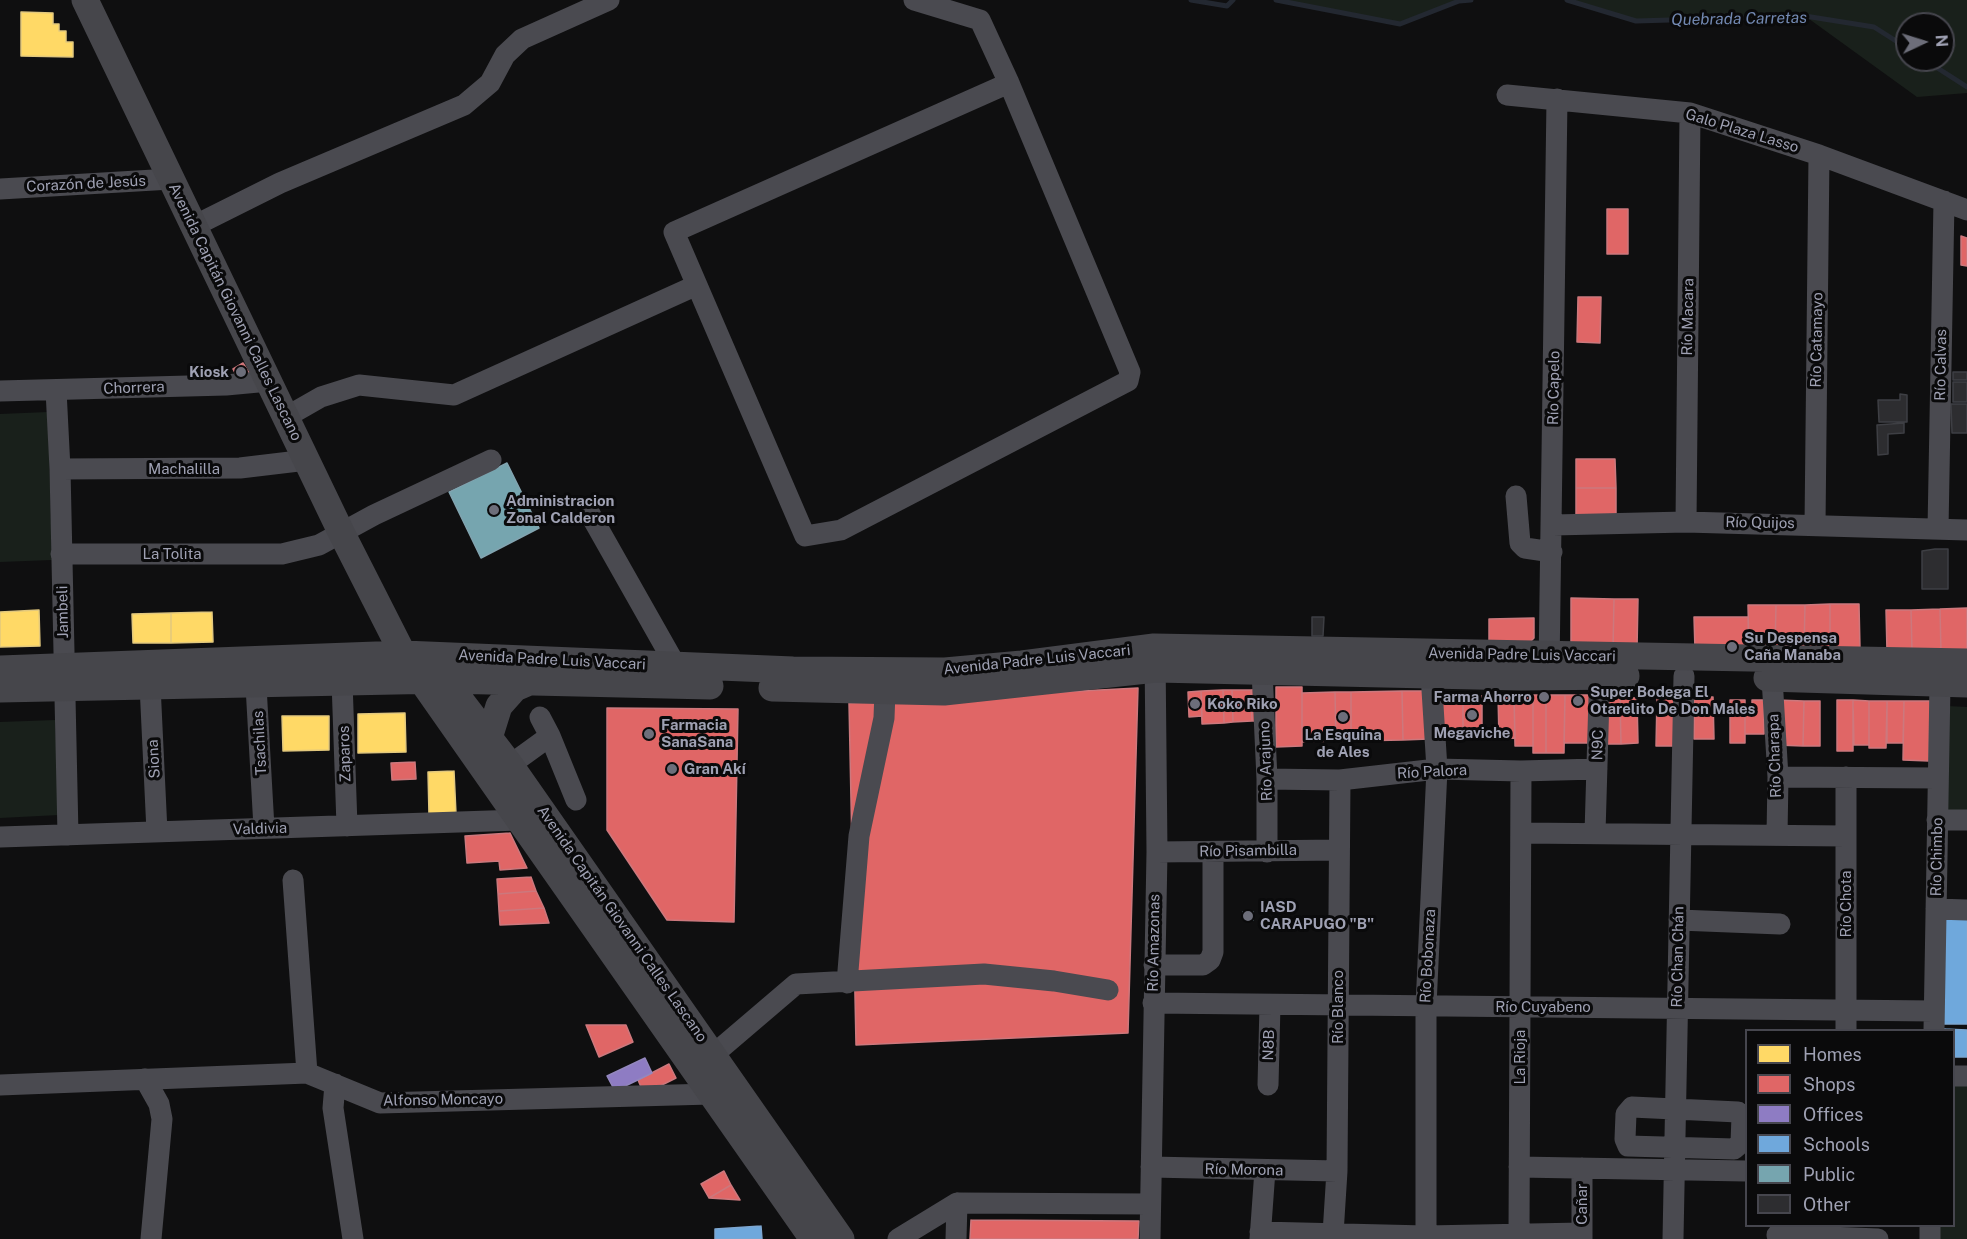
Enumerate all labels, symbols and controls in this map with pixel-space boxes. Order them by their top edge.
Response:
water label: Quebrada Carretas [1671,8,1807,30]
north arrow [1895,12,1955,72]
text: N [1932,34,1951,48]
street label: Galo Plaza Lasso [1683,105,1801,157]
street label: Corazón de Jesús [26,172,146,196]
street label: Avenida Capitán Giovanni Calles Lascano [165,180,305,444]
street label: Río Macara [1678,278,1698,356]
street label: Río Catamayo [1807,292,1827,388]
street label: Río Calvas [1931,329,1951,401]
street label: Río Capelo [1544,351,1564,425]
place label: Kiosk [189,363,229,381]
marker: Kiosk [234,365,248,379]
street label: Chorrera [103,378,165,398]
street label: Machalilla [148,460,220,478]
place label: Administracion Zonal Calderon [506,492,615,527]
marker: Administracion Zonal Calderon [487,503,501,517]
street label: Río Quijos [1725,513,1795,533]
street label: La Tolita [143,545,201,563]
street label: Jambeli [54,585,72,639]
place label: Su Despensa Caña Manaba [1744,629,1841,664]
marker: Su Despensa Caña Manaba [1725,640,1739,654]
street label: Avenida Padre Luis Vaccari [943,641,1131,679]
street label: Avenida Padre Luis Vaccari [1428,644,1616,666]
street label: Avenida Padre Luis Vaccari [458,646,646,674]
place label: Super Bodega El Otarelito De Don Males [1590,683,1755,718]
place label: Farma Ahorro [1434,688,1532,706]
marker: Farma Ahorro [1537,690,1551,704]
marker: Super Bodega El Otarelito De Don Males [1571,694,1585,708]
place label: Koko Riko [1207,695,1278,713]
marker: Koko Riko [1188,697,1202,711]
marker: Megaviche [1465,708,1479,722]
street label: Tsachilas [249,710,271,776]
marker: La Esquina de Ales [1336,710,1350,724]
street label: Río Charapa [1765,714,1785,798]
place label: Farmacia SanaSana [661,716,733,751]
street label: Río Arajuno [1256,721,1276,801]
place label: Megaviche [1433,724,1511,742]
street label: Zaparos [335,725,355,783]
place label: La Esquina de Ales [1304,726,1382,761]
marker: Farmacia SanaSana [642,727,656,741]
street label: N9C [1589,729,1607,761]
street label: Siona [144,739,164,779]
place label: Gran Akí [684,760,746,778]
street label: Río Palora [1397,761,1467,783]
marker: Gran Akí [665,762,679,776]
street label: Avenida Capitán Giovanni Calles Lascano [533,802,711,1046]
street label: Río Chimbo [1927,817,1947,897]
street label: Valdivia [233,819,287,839]
street label: Río Pisambilla [1199,841,1297,861]
street label: Río Chota [1837,871,1855,937]
street label: Río Amazonas [1144,894,1164,992]
place label: IASD CARAPUGO "B" [1260,898,1374,933]
street label: Río Chan Chán [1668,906,1688,1008]
street label: Río Bobonaza [1417,908,1439,1004]
marker: IASD CARAPUGO "B" [1241,909,1255,923]
street label: Río Blanco [1329,970,1347,1044]
street label: Río Cuyabeno [1495,998,1591,1016]
street label: N8B [1259,1029,1279,1061]
legend [1745,1029,1955,1227]
street label: La Rioja [1511,1030,1529,1084]
text: Homes [1803,1044,1862,1065]
text: Shops [1803,1074,1855,1095]
street label: Alfonso Moncayo [383,1090,503,1110]
text: Offices [1803,1104,1863,1125]
text: Schools [1803,1134,1870,1155]
street label: Río Morona [1205,1160,1283,1180]
text: Public [1803,1164,1855,1185]
street label: Cañar [1573,1183,1591,1225]
text: Other [1803,1194,1851,1215]

